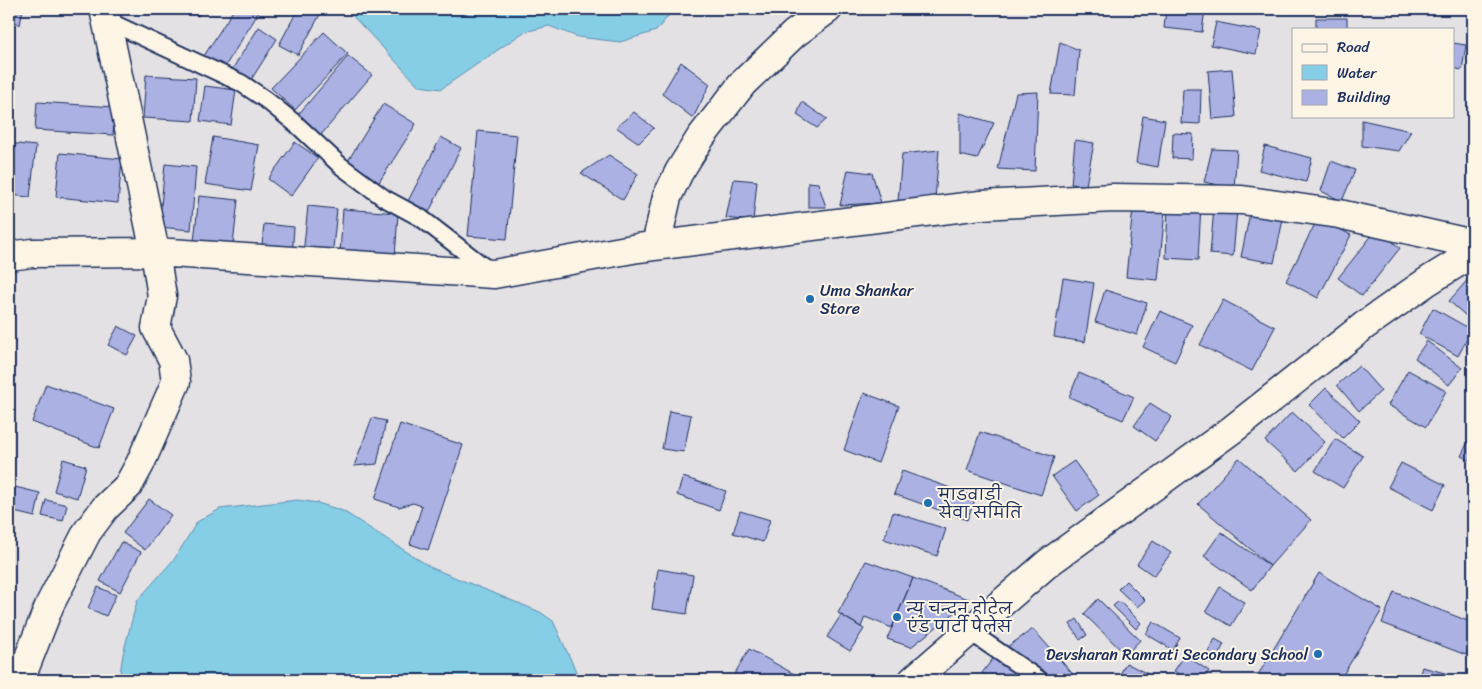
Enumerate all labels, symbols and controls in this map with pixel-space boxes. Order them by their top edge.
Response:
legend [1292,28,1454,118]
text: Road [1337,34,1370,60]
text: Water [1337,60,1377,86]
text: Building [1337,84,1391,110]
place label: Uma Shankar Store [820,276,915,323]
marker: Uma Shankar Store [804,293,816,305]
place label: माडवाडी सेवा समिति [937,480,1023,527]
marker: माडवाडी सेवा समिति [922,497,934,509]
place label: न्यु चन्दन होटेल एंड पार्टी पेलेस [906,594,1013,641]
marker: न्यु चन्दन होटेल एंड पार्टी पेलेस [891,611,903,623]
place label: Devsharan Ramrati Secondary School [1046,640,1308,669]
marker: Devsharan Ramrati Secondary School [1312,648,1324,660]

